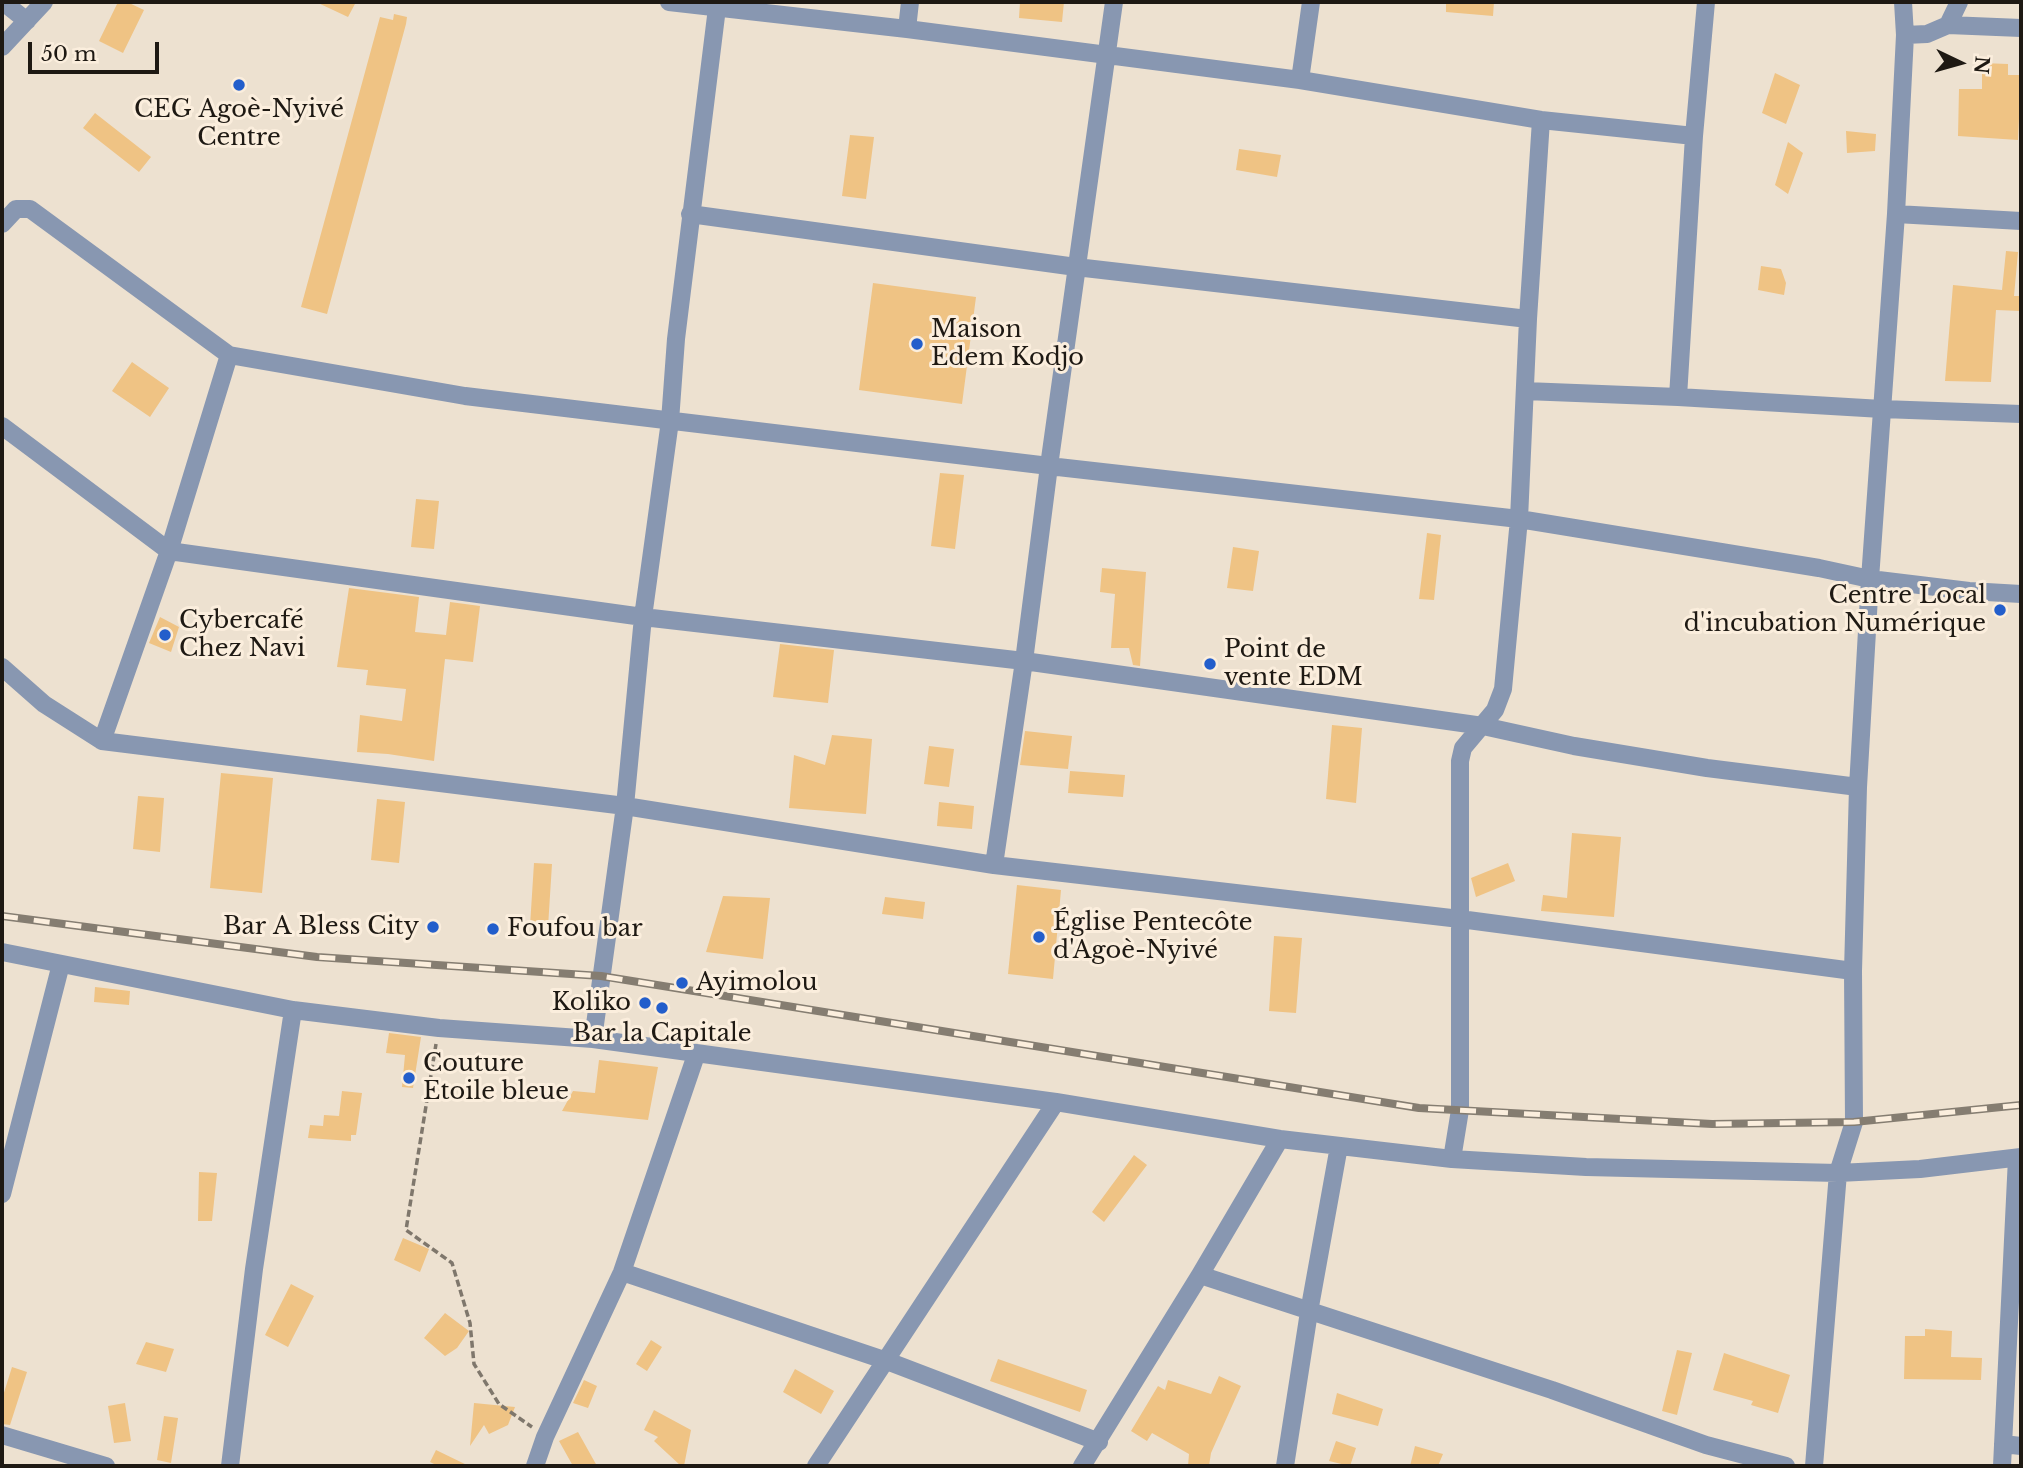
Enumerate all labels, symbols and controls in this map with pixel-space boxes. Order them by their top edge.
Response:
scale bar [32,28,163,72]
north arrow [1925,28,1995,98]
text: 50 m [41,41,96,67]
text: N [1969,55,1994,75]
marker: CEG Agoè-Nyivé Centre [231,77,247,93]
place label: CEG Agoè-Nyivé Centre [134,96,344,152]
place label: Maison Edem Kodjo [931,316,1084,372]
marker: Maison Edem Kodjo [909,336,925,352]
place label: Centre Local d'incubation Numérique [1684,582,1986,638]
marker: Centre Local d'incubation Numérique [1992,602,2008,618]
place label: Cybercafé Chez Navi [179,607,305,663]
marker: Cybercafé Chez Navi [157,627,173,643]
place label: Point de vente EDM [1224,636,1363,692]
marker: Point de vente EDM [1202,656,1218,672]
place label: Église Pentecôte d'Agoè-Nyivé [1053,909,1253,965]
place label: Bar A Bless City [223,913,419,941]
place label: Foufou bar [507,915,643,943]
marker: Bar A Bless City [425,919,441,935]
marker: Foufou bar [485,921,501,937]
marker: Église Pentecôte d'Agoè-Nyivé [1031,929,1047,945]
place label: Ayimolou [696,969,818,997]
marker: Ayimolou [674,975,690,991]
place label: Koliko [552,989,631,1017]
marker: Koliko [637,995,653,1011]
marker: Bar la Capitale [654,1000,670,1016]
place label: Bar la Capitale [573,1020,751,1048]
place label: Couture Etoile bleue [423,1050,569,1106]
marker: Couture Etoile bleue [401,1070,417,1086]

